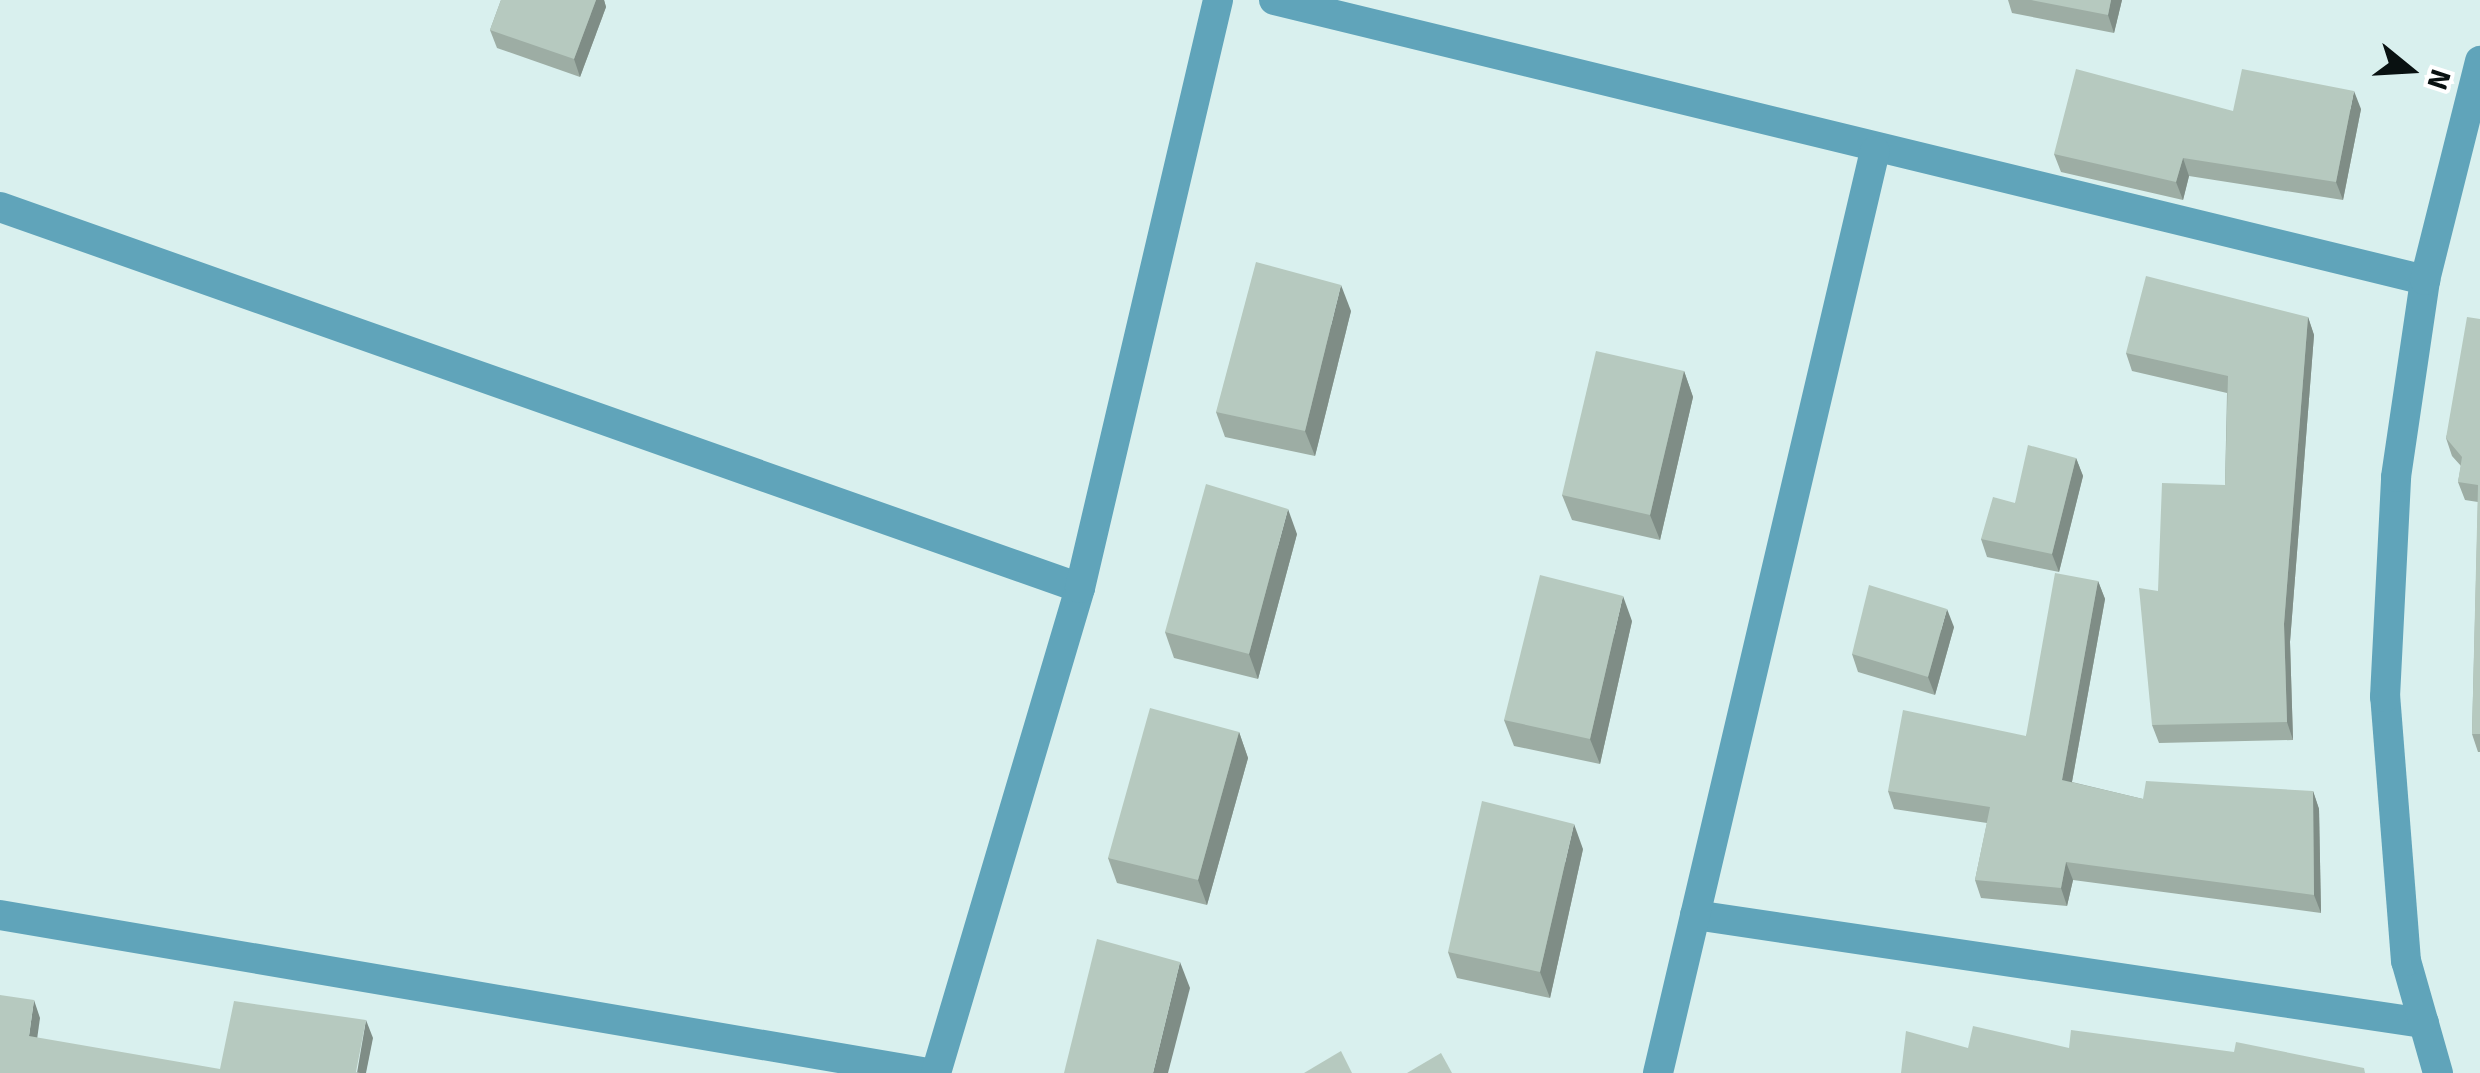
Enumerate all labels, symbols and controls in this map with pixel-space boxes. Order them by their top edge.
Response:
north arrow [2360,20,2460,120]
text: N [2419,65,2458,94]

